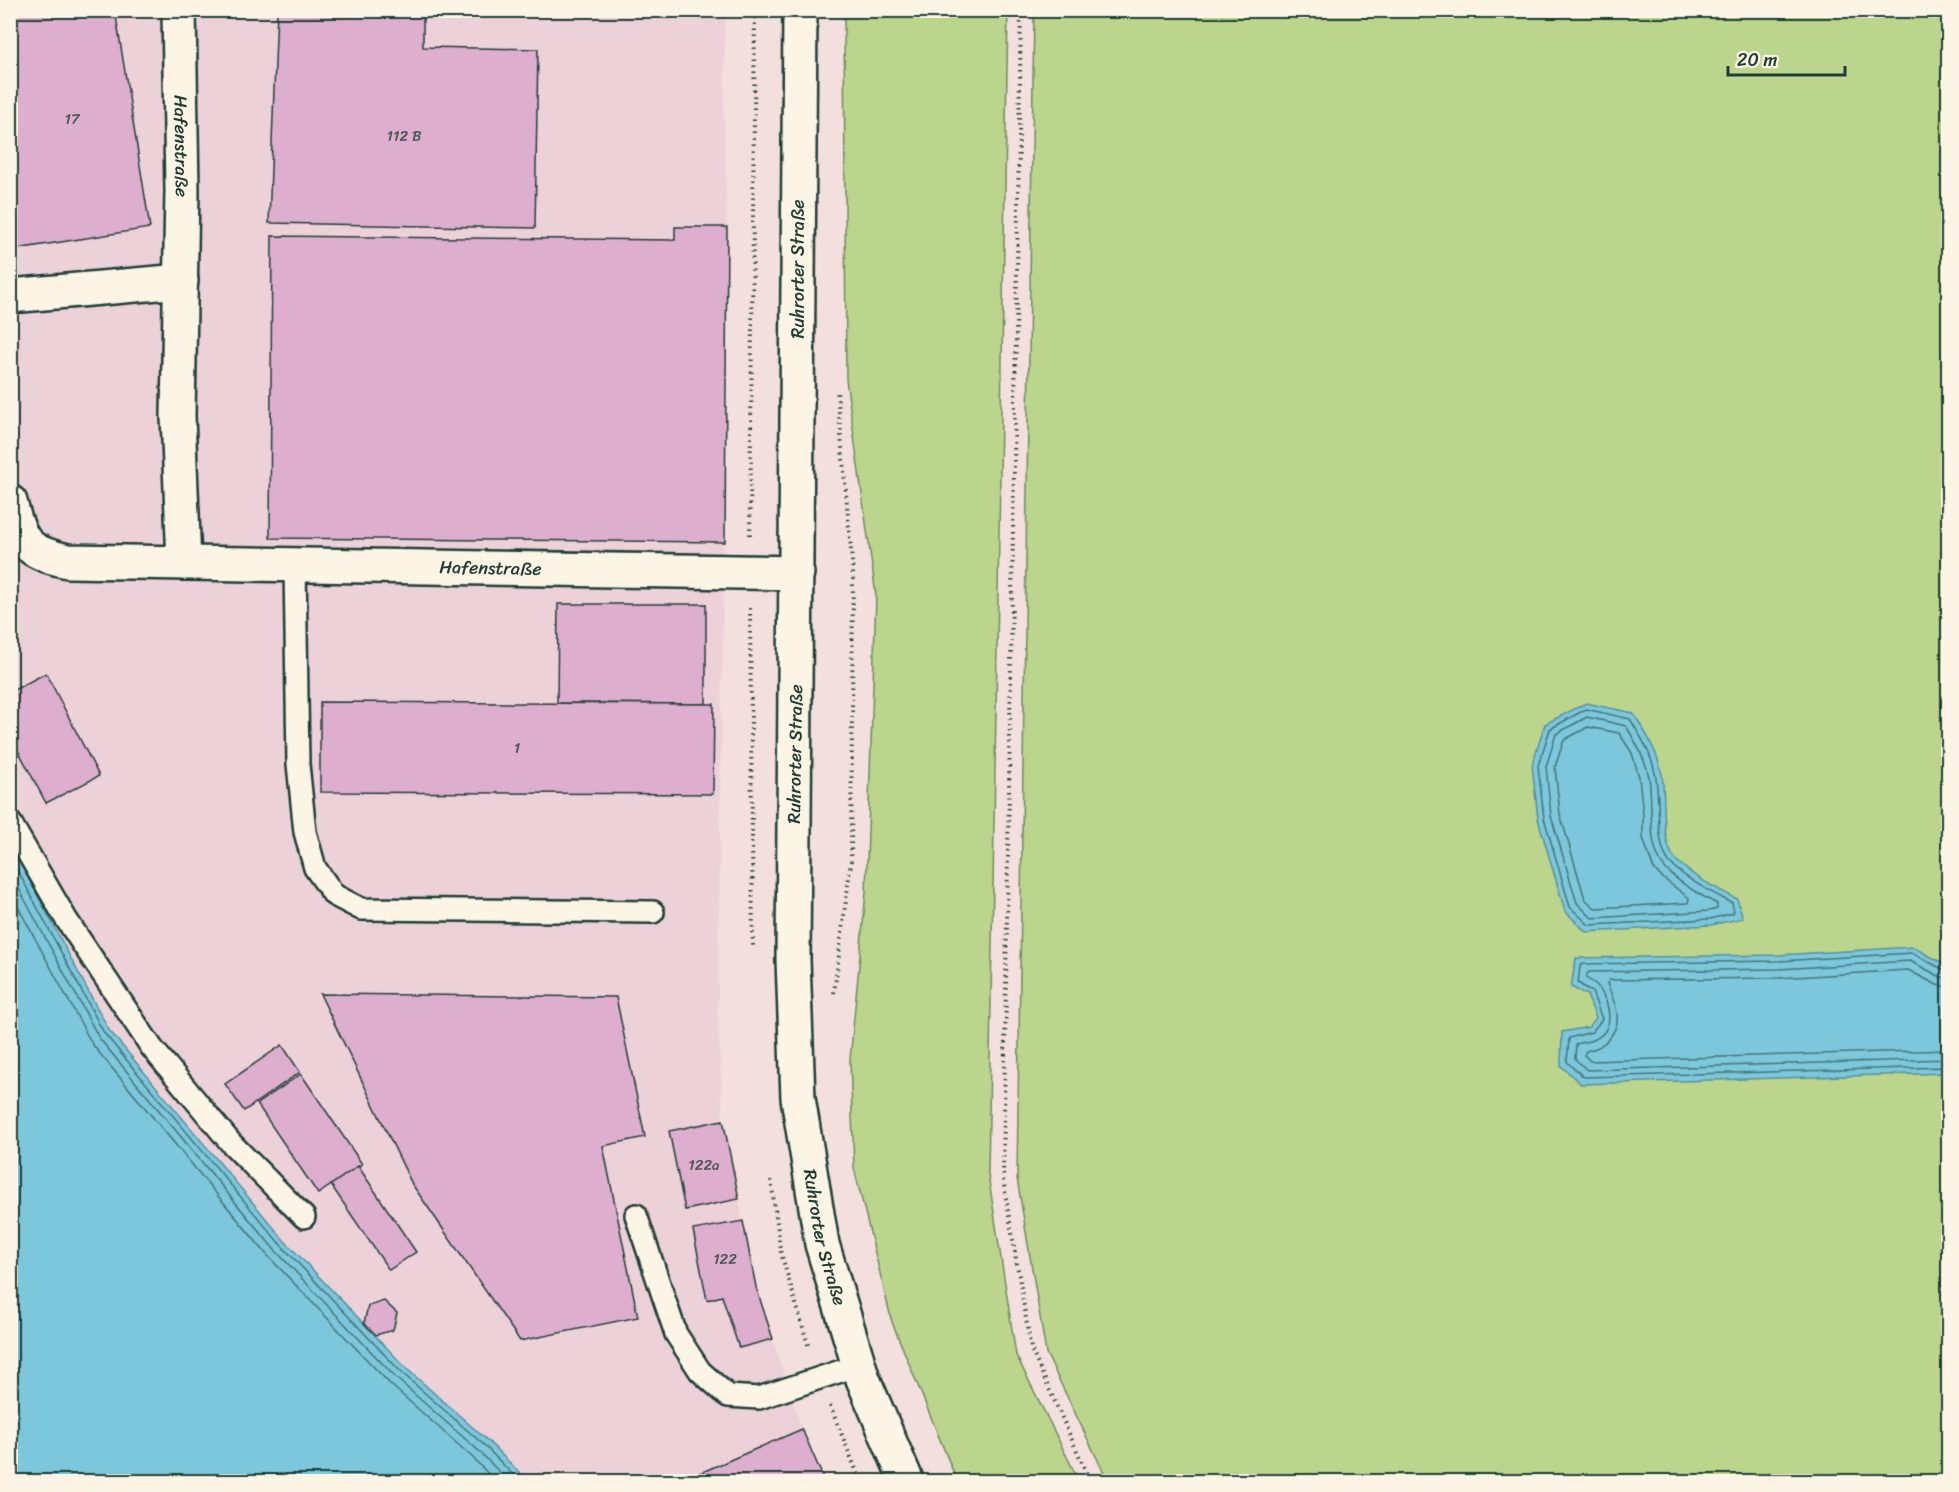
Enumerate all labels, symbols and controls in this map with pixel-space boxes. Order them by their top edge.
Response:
scale bar [1728,39,1845,77]
text: 20 m [1737,44,1777,76]
street label: Hafenstraße [164,95,198,197]
house number: 17 [64,106,81,132]
house number: 112 B [387,123,422,149]
street label: Ruhrorter Straße [782,199,814,339]
street label: Hafenstraße [439,551,542,585]
street label: Ruhrorter Straße [778,684,812,824]
house number: 1 [514,735,520,761]
house number: 122a [688,1152,720,1178]
street label: Ruhrorter Straße [794,1167,856,1309]
house number: 122 [713,1246,737,1272]

